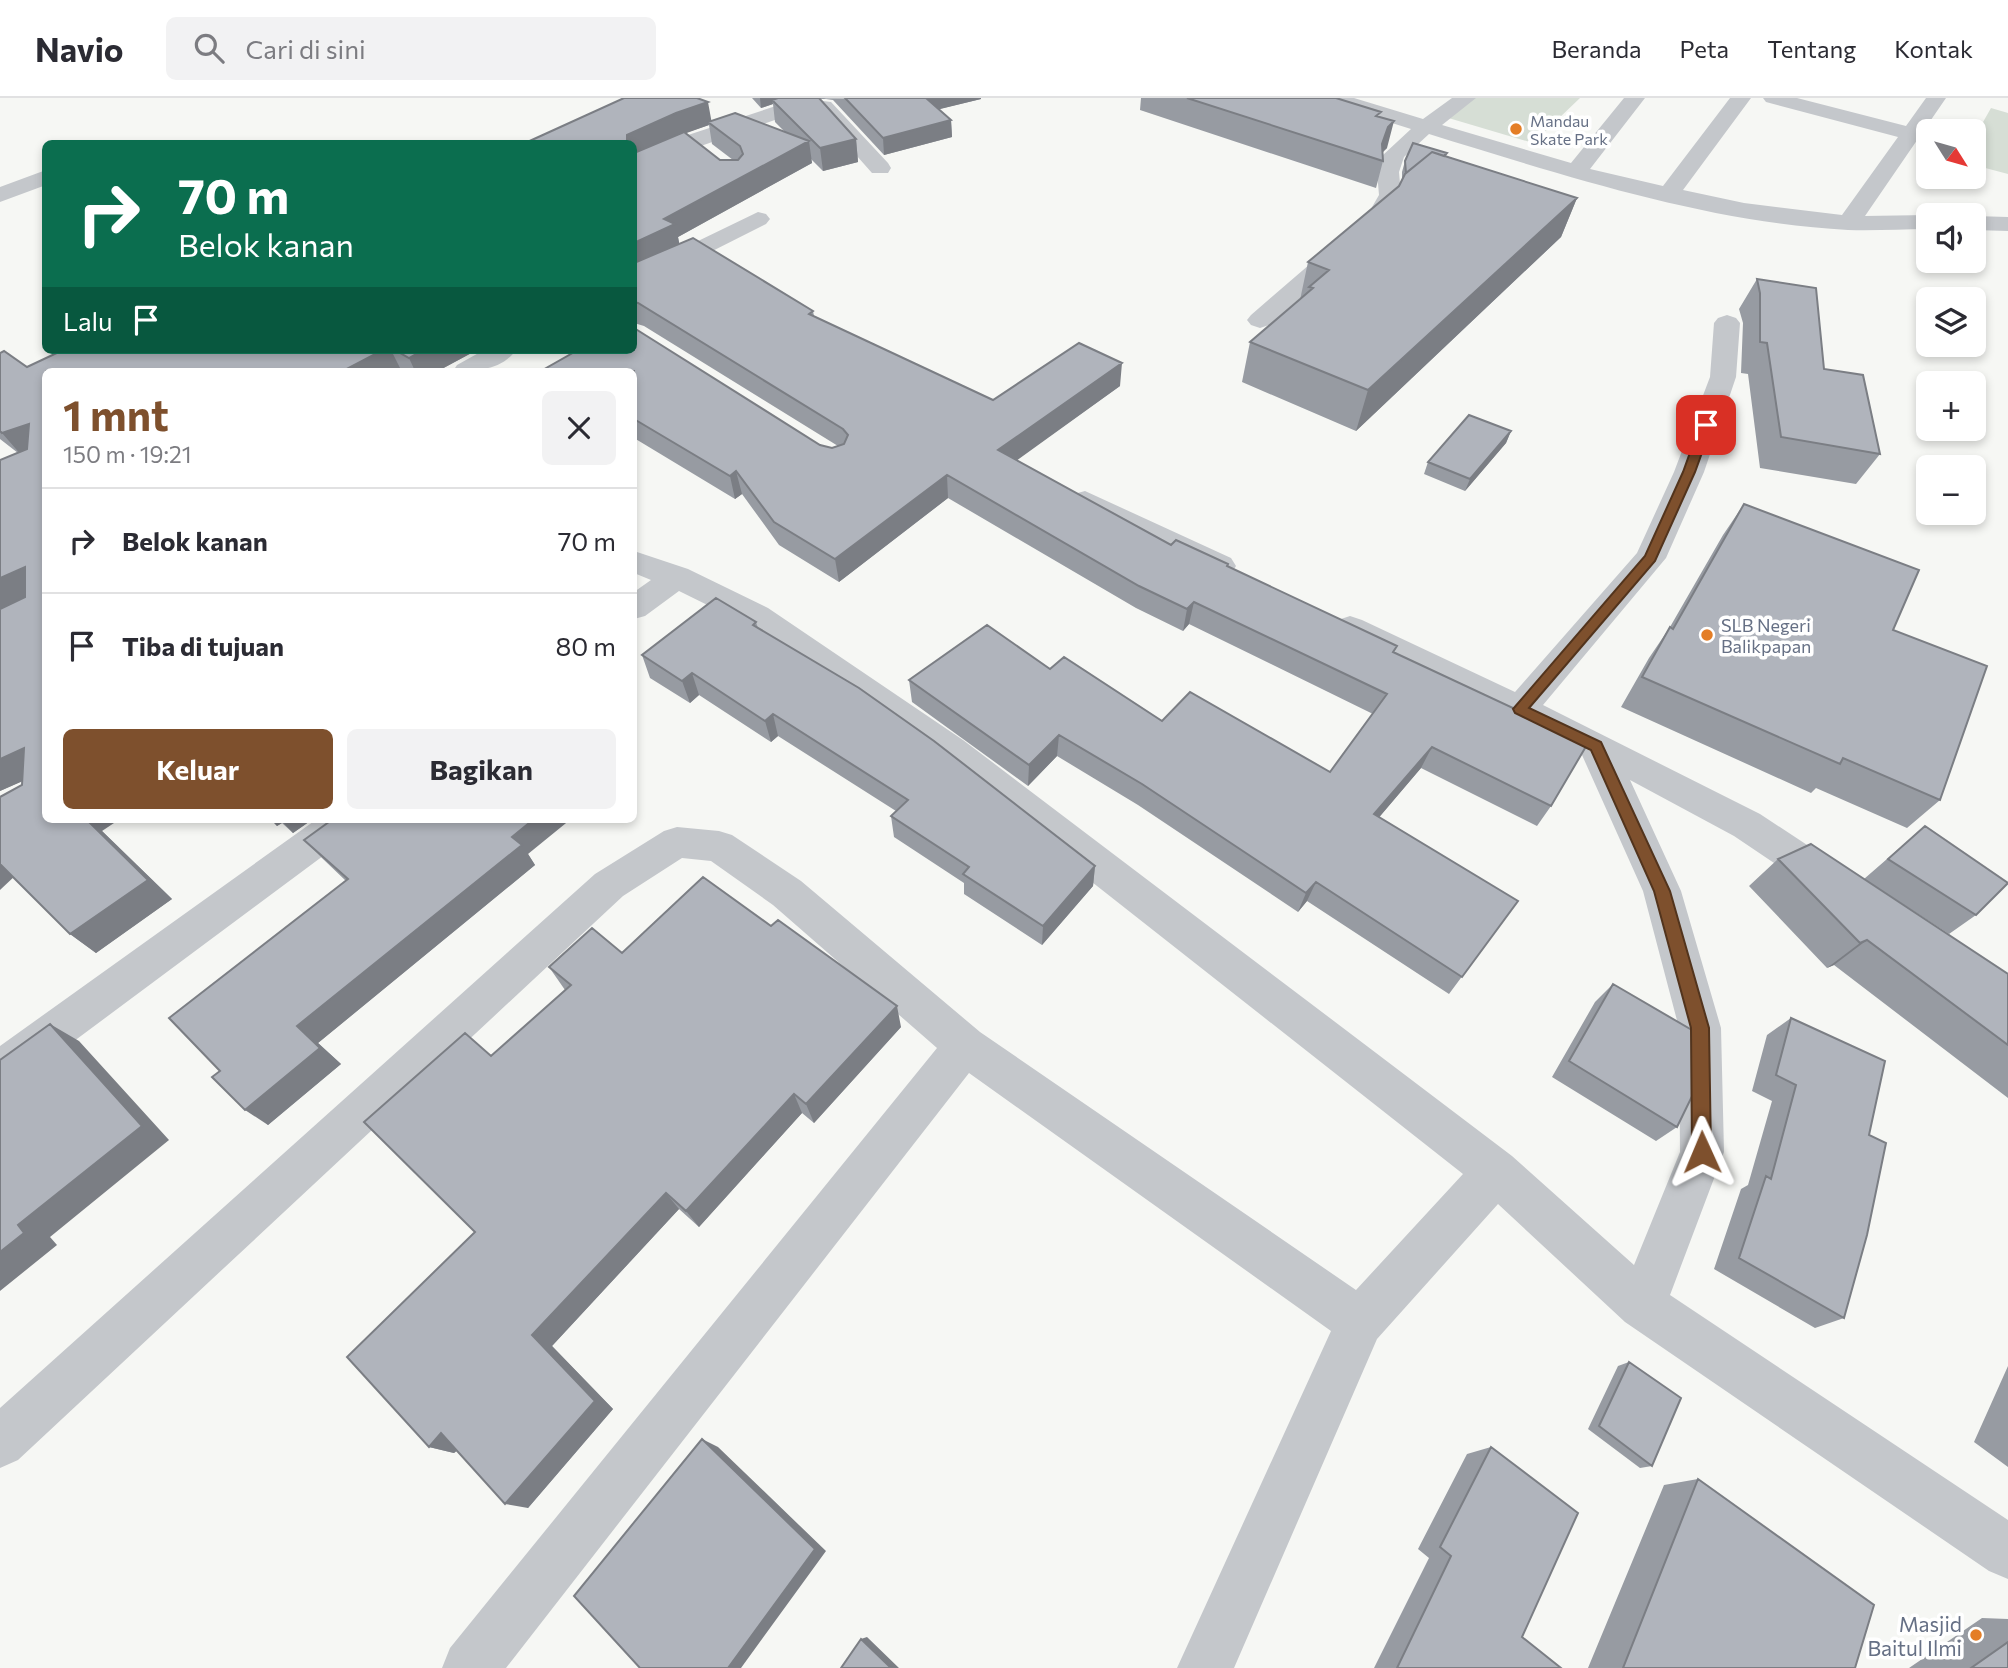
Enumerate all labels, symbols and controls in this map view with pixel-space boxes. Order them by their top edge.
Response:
search box [166,17,656,80]
text: Navio [35,28,124,69]
icon: search [190,29,228,67]
text: Cari di sini [246,33,366,64]
text: Beranda [1551,34,1642,63]
text: Peta [1680,34,1729,63]
text: Tentang [1767,34,1856,63]
text: Kontak [1894,34,1973,63]
place label: Mandau Skate Park [1530,111,1608,148]
north arrow [1916,119,1986,189]
map controls [1916,119,1986,525]
marker: Mandau Skate Park [1508,121,1524,137]
text: 70 m [178,164,289,224]
icon: right [63,168,154,259]
button: sound [1916,203,1986,273]
text: Belok kanan [178,224,354,264]
button: layers [1916,287,1986,357]
icon: arrive [127,301,165,339]
text: Lalu [63,305,113,336]
button: + [1916,371,1986,441]
text: 1 mnt [63,388,169,440]
button: close [542,391,616,465]
pin [1676,395,1736,455]
icon: arrive [1687,406,1725,444]
text: 150 m · 19:21 [63,440,192,468]
button: − [1916,455,1986,525]
icon: right [63,522,101,560]
text: Belok kanan [122,525,268,556]
text: 70 m [558,525,616,556]
place label: SLB Negeri Balikpapan [1721,614,1811,657]
icon: arrive [63,627,101,665]
marker: SLB Negeri Balikpapan [1699,627,1715,643]
text: Tiba di tujuan [122,630,284,661]
text: 80 m [556,630,616,661]
button: Keluar [63,729,333,809]
button: Bagikan [347,729,616,809]
position arrow [1665,1115,1739,1189]
place label: Masjid Baitul Ilmi [1867,1611,1962,1660]
marker: Masjid Baitul Ilmi [1968,1627,1984,1643]

